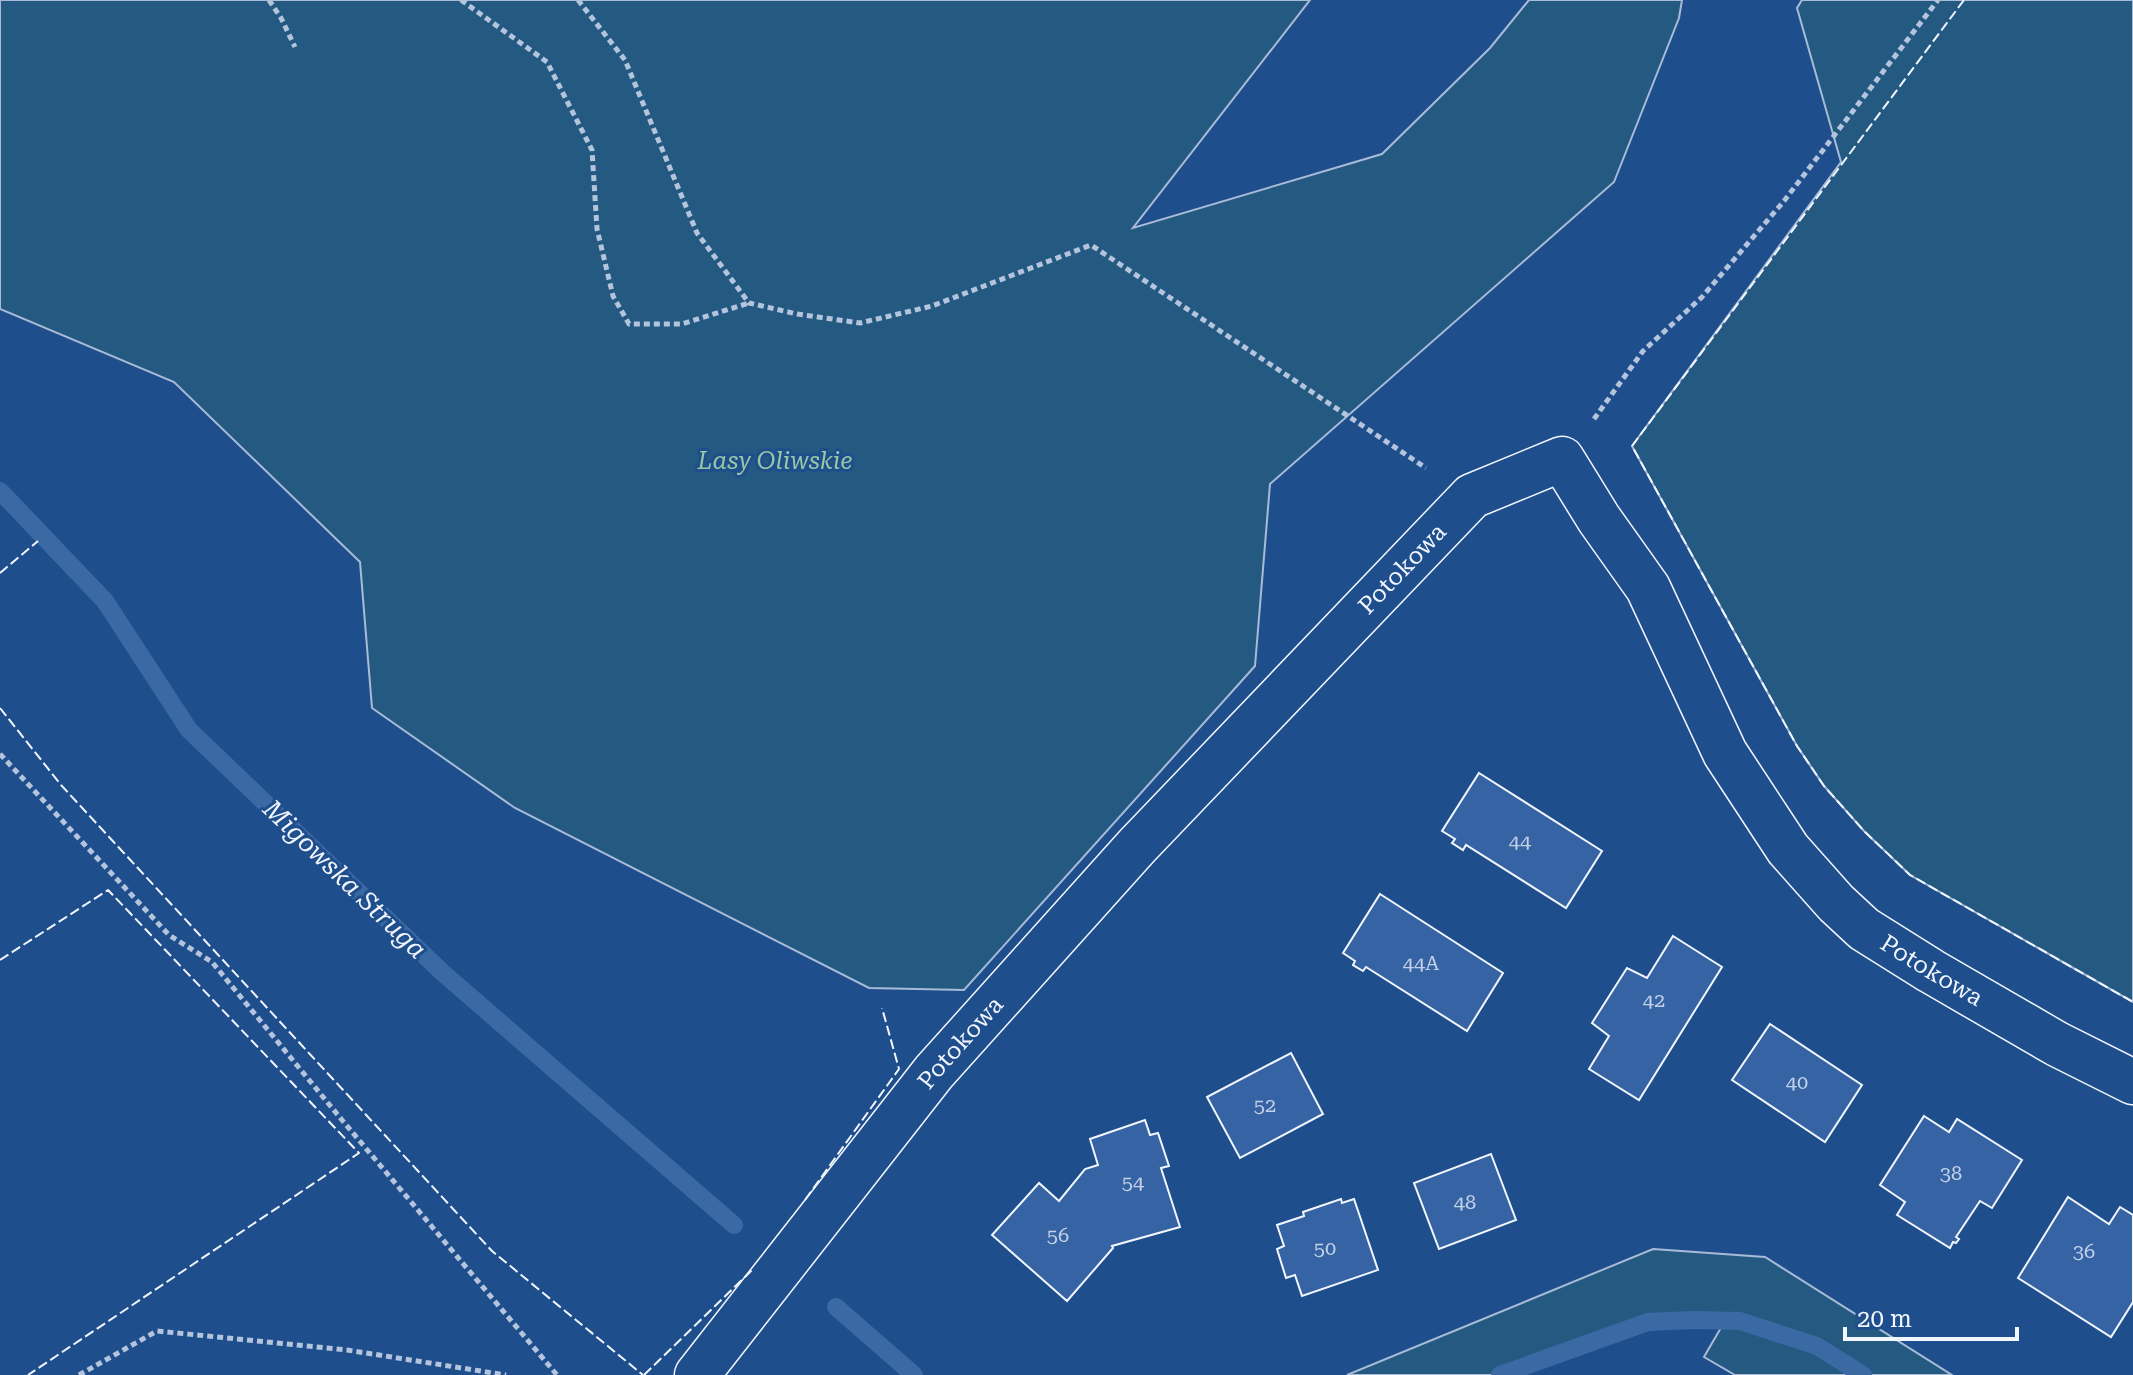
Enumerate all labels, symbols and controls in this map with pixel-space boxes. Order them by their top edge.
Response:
park label: Lasy Oliwskie [696,447,853,475]
street label: Potokowa [1353,518,1452,620]
water label: Migowska Struga [257,793,433,964]
house number: 44 [1509,829,1532,853]
street label: Potokowa [1875,929,1988,1012]
house number: 44A [1403,951,1439,975]
house number: 42 [1643,988,1665,1012]
street label: Potokowa [912,991,1009,1095]
house number: 40 [1786,1070,1808,1094]
house number: 52 [1254,1093,1276,1117]
house number: 38 [1940,1161,1962,1185]
house number: 54 [1122,1170,1145,1194]
house number: 48 [1454,1190,1476,1214]
house number: 56 [1047,1223,1069,1247]
house number: 50 [1314,1236,1336,1260]
house number: 36 [2073,1239,2095,1263]
scale bar [1845,1291,2017,1341]
text: 20 m [1857,1305,1912,1333]

